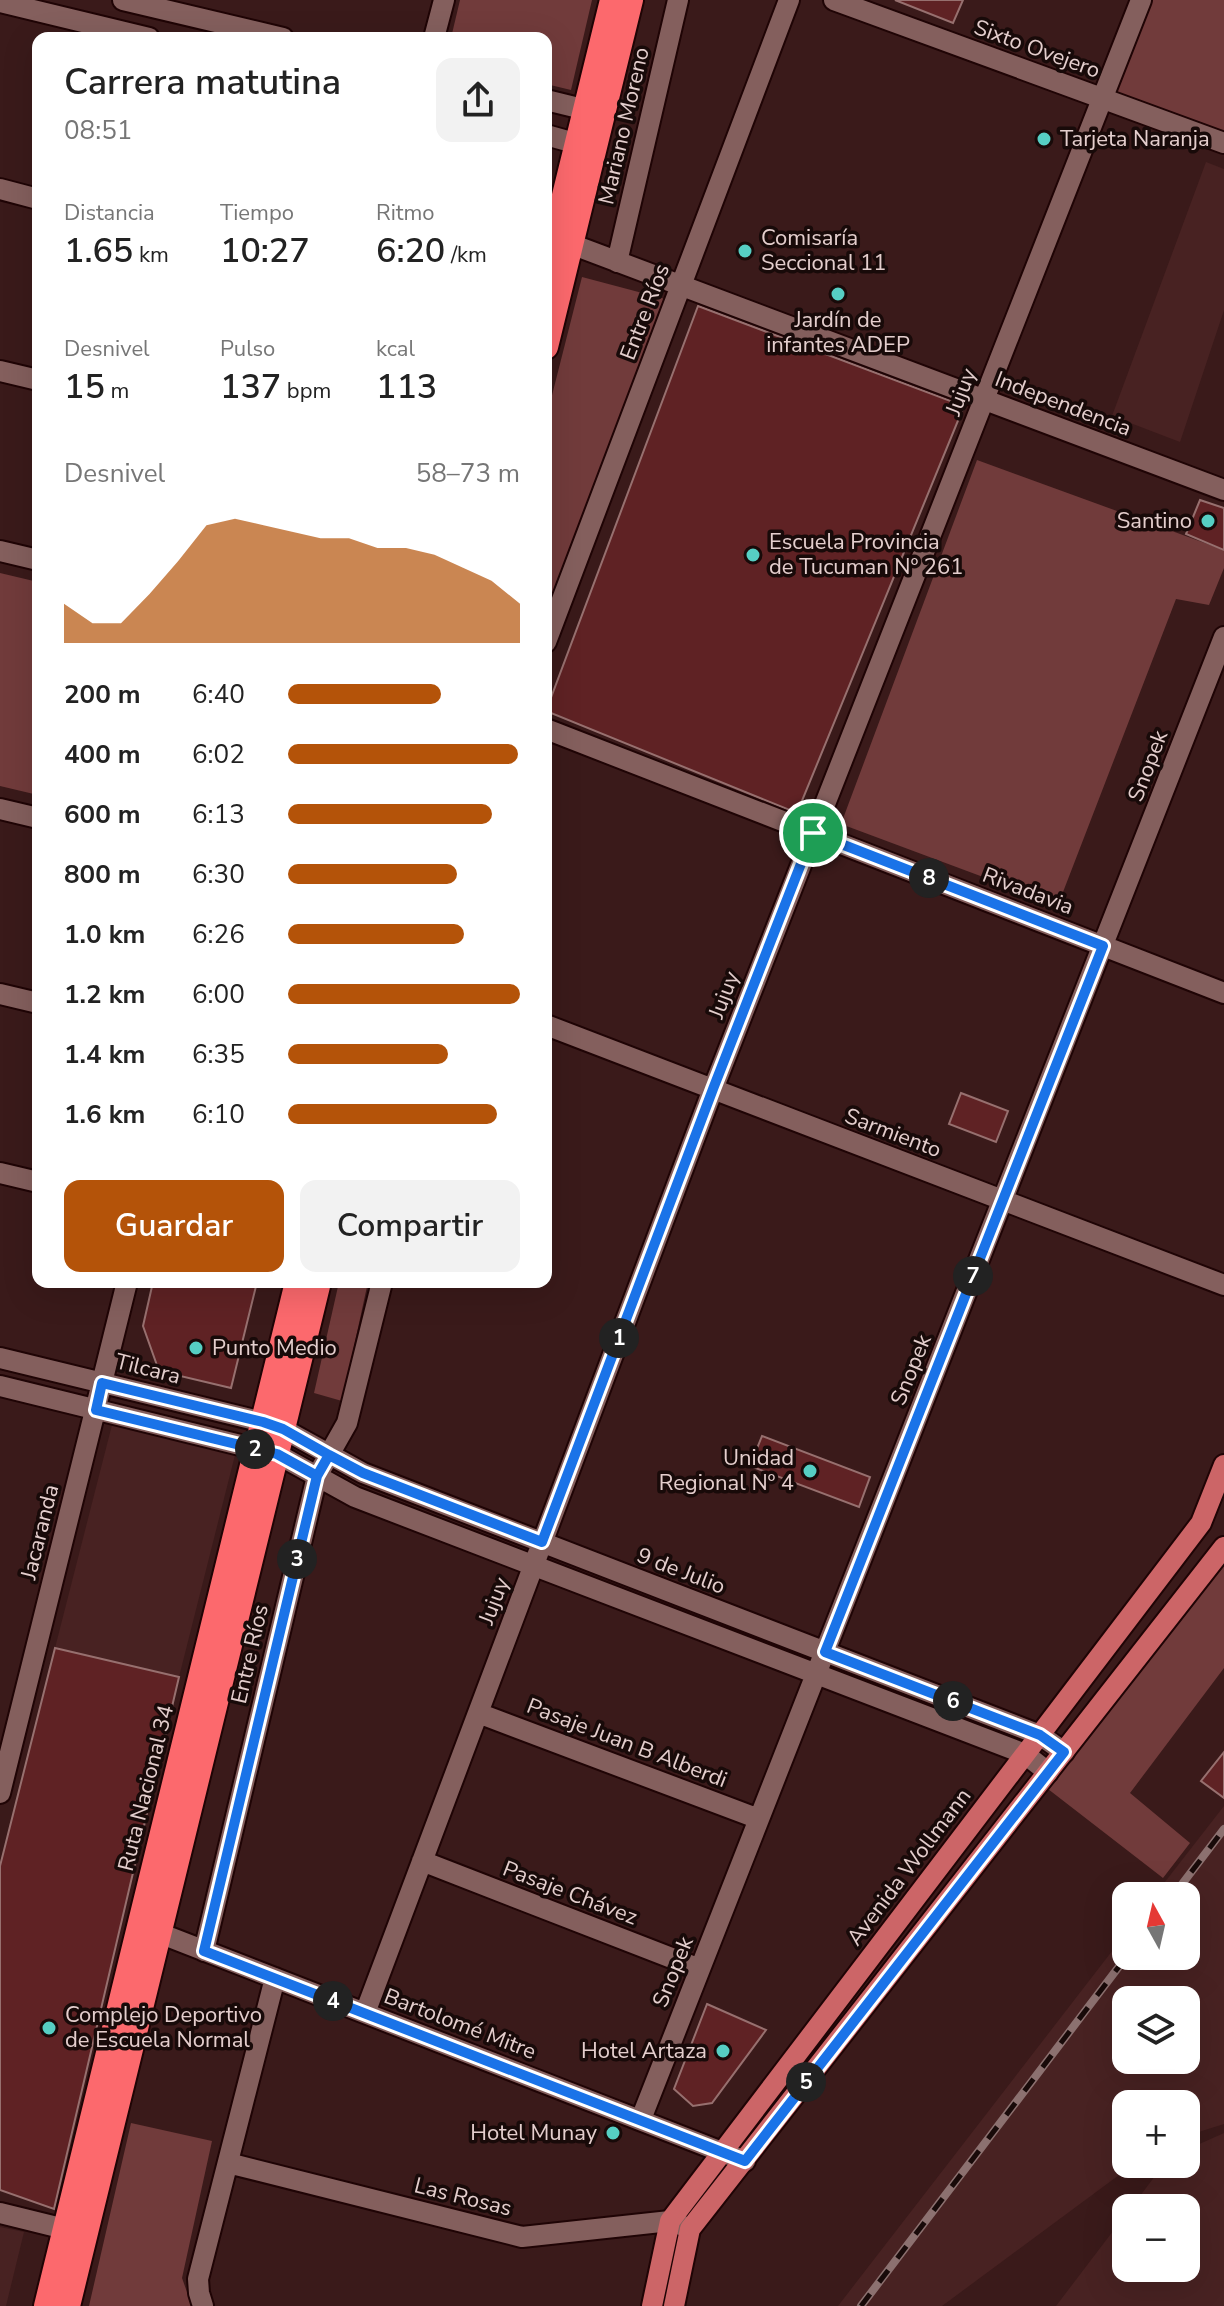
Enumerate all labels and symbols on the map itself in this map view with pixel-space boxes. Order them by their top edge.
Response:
street label: Sixto Ovejero [970,12,1104,86]
street label: Mariano Moreno [591,44,657,208]
place label: Tarjeta Naranja [1060,124,1210,154]
marker: Tarjeta Naranja [1035,130,1053,148]
place label: Comisaría Seccional 11 [761,223,886,278]
marker: Comisaría Seccional 11 [736,242,754,260]
street label: Entre Ríos [613,260,677,364]
marker: Jardín de infantes ADEP [829,285,847,303]
place label: Jardín de infantes ADEP [766,305,910,360]
street label: Jujuy [938,363,984,421]
street label: Independencia [991,364,1135,444]
place label: Santino [1117,506,1192,536]
marker: Santino [1199,512,1217,530]
place label: Escuela Provincia de Tucuman Nº 261 [769,527,963,582]
marker: Escuela Provincia de Tucuman Nº 261 [744,546,762,564]
street label: Snopek [1121,725,1176,806]
pin [779,799,847,867]
pin: 8 [909,858,949,898]
street label: Rivadavia [978,860,1078,922]
street label: Jujuy [701,966,747,1024]
street label: Sarmiento [840,1101,946,1165]
pin: 7 [953,1256,993,1296]
pin: 1 [599,1318,639,1358]
street label: Snopek [883,1329,939,1410]
place label: Punto Medio [212,1333,337,1363]
marker: Punto Medio [187,1339,205,1357]
street label: Tilcara [112,1346,184,1392]
pin: 2 [235,1429,275,1469]
place label: Unidad Regional Nº 4 [659,1443,794,1498]
marker: Unidad Regional Nº 4 [801,1462,819,1480]
street label: Jacaranda [13,1481,66,1584]
pin: 3 [277,1539,317,1579]
street label: 9 de Julio [633,1540,729,1602]
street label: Jujuy [471,1572,517,1630]
street label: Entre Ríos [224,1602,276,1706]
pin: 6 [933,1681,973,1721]
street label: Pasaje Juan B Alberdi [522,1691,732,1795]
street label: Ruta Nacional 34 [111,1702,181,1874]
street label: Avenida Wollmann [840,1782,978,1952]
street label: Pasaje Chávez [498,1854,642,1932]
north arrow [1112,1882,1200,1970]
street label: Snopek [645,1931,701,2012]
pin: 4 [313,1981,353,2021]
street label: Bartolomé Mitre [380,1981,540,2067]
place label: Complejo Deportivo de Escuela Normal [65,2000,262,2055]
marker: Complejo Deportivo de Escuela Normal [40,2019,58,2037]
place label: Hotel Artaza [581,2036,707,2066]
marker: Hotel Artaza [714,2042,732,2060]
pin: 5 [786,2062,826,2102]
place label: Hotel Munay [470,2118,598,2148]
marker: Hotel Munay [604,2124,622,2142]
street label: Las Rosas [411,2170,515,2224]

